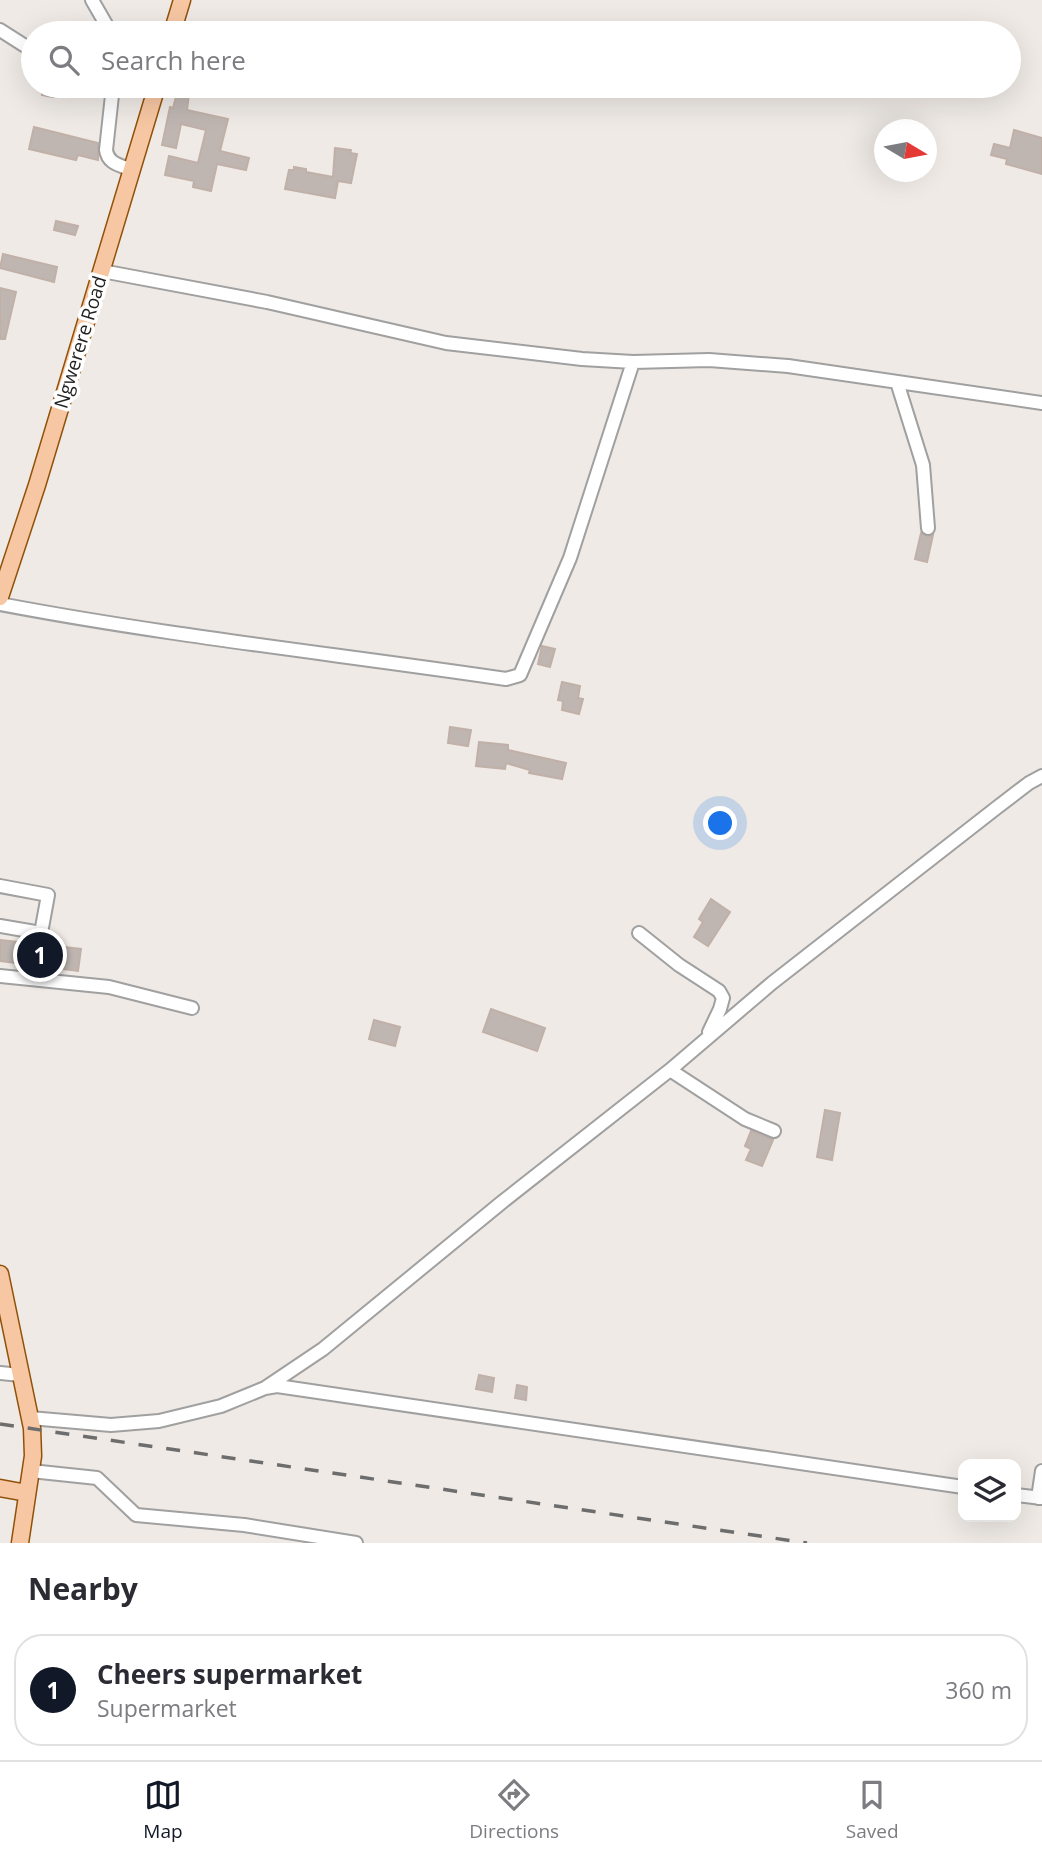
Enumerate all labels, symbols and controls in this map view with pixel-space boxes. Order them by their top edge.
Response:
search box [21,21,1021,98]
icon: search [45,41,83,79]
text: Search here [101,42,246,78]
north arrow [874,119,937,182]
street label: Ngwerere Road [48,273,112,411]
your location [703,806,737,840]
pin: 1 [17,929,63,981]
map controls [958,1459,1021,1522]
button: layers [958,1459,1021,1522]
text: Nearby [28,1568,138,1609]
text: Cheers supermarket [97,1656,362,1692]
text: 1 [46,1674,60,1706]
text: 360 m [945,1674,1012,1706]
text: Supermarket [97,1692,237,1724]
tab: Map [143,1776,183,1844]
tab: Directions [469,1776,559,1844]
tab: Saved [846,1776,899,1844]

